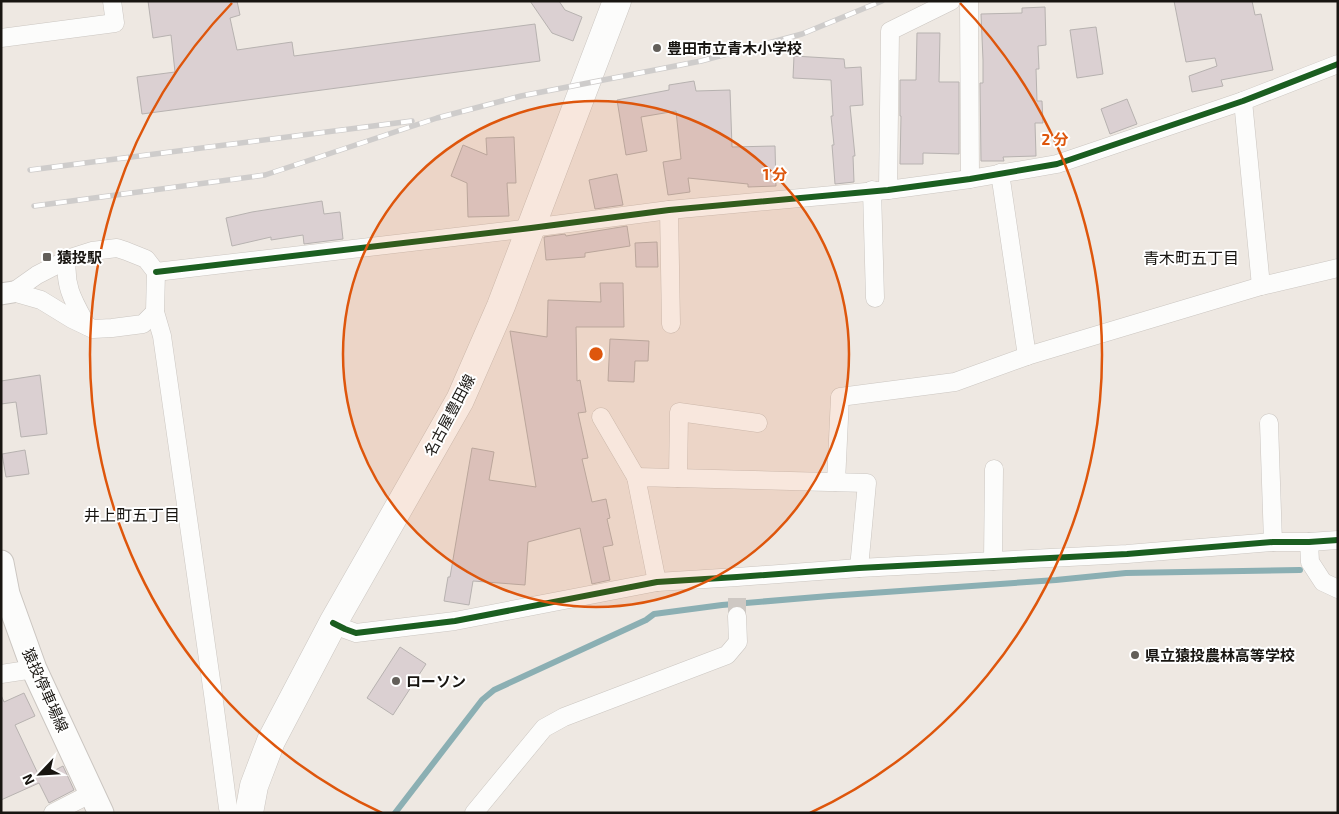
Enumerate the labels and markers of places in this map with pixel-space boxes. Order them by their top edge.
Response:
place label: 豊田市立青木小学校 [667,39,802,57]
marker: 豊田市立青木小学校 [651,42,663,54]
place label: 猿投駅 [57,248,102,266]
marker: 猿投駅 [41,251,53,263]
centre of rings [587,345,605,363]
place label: 県立猿投農林高等学校 [1145,646,1295,664]
marker: 県立猿投農林高等学校 [1129,649,1141,661]
place label: ローソン [406,672,466,690]
marker: ローソン [390,675,402,687]

